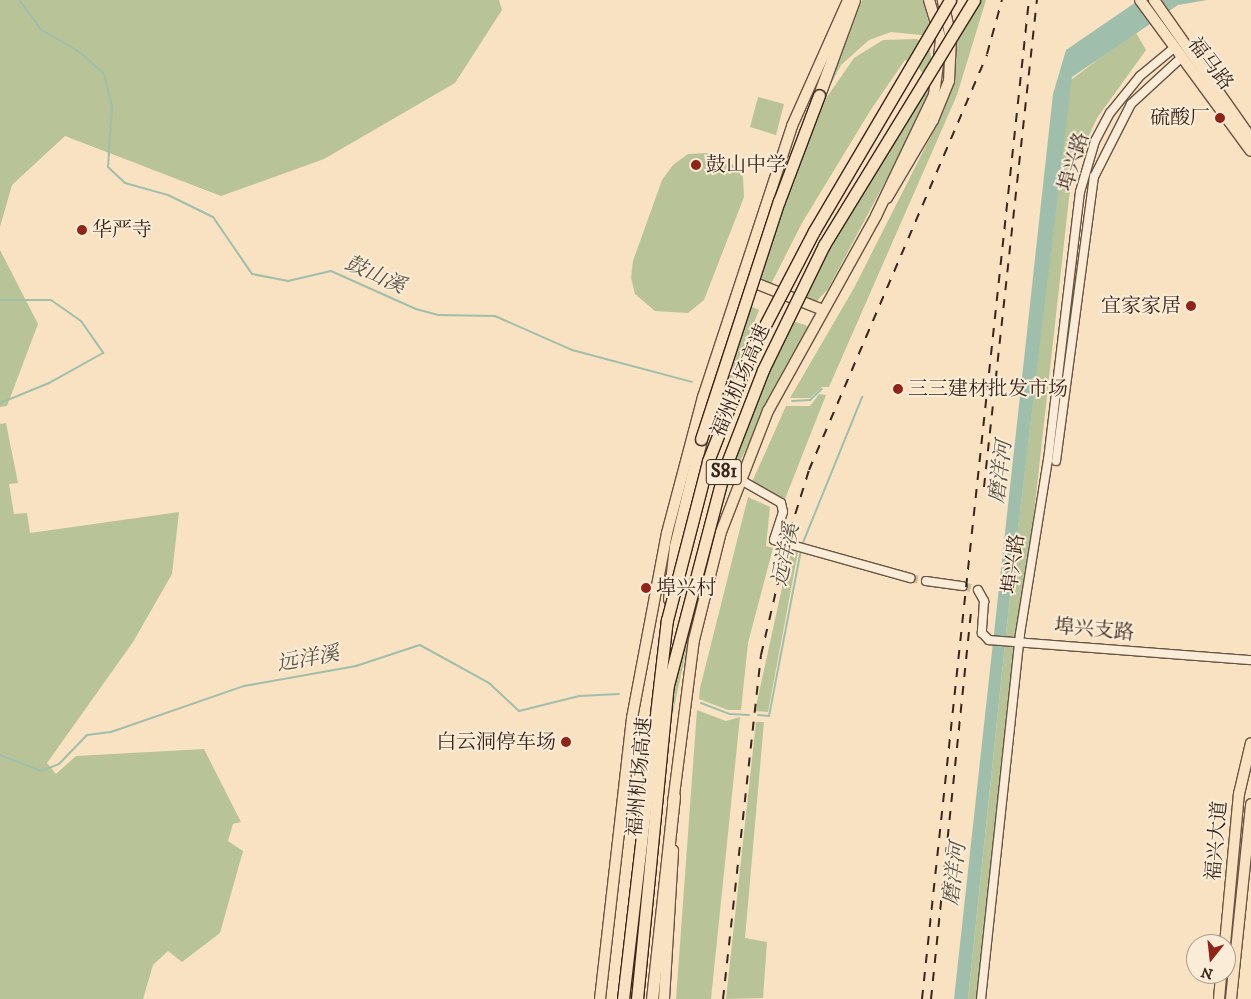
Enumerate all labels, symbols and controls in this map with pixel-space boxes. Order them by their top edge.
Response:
street label: 福马路 [1182,33,1238,95]
place label: 硫酸厂 [1150,106,1210,130]
marker: 硫酸厂 [1214,112,1226,124]
street label: 埠兴路 [1054,130,1094,194]
place label: 鼓山中学 [706,153,786,177]
marker: 鼓山中学 [690,159,702,171]
place label: 华严寺 [92,218,152,242]
marker: 华严寺 [76,224,88,236]
water label: 鼓山溪 [341,251,409,299]
place label: 宜家家居 [1101,294,1181,318]
marker: 宜家家居 [1185,300,1197,312]
street label: 福州机场高速 [707,321,775,441]
place label: 三三建材批发市场 [908,377,1068,401]
marker: 三三建材批发市场 [892,383,904,395]
water label: 磨洋河 [985,439,1017,505]
road number: S81 [705,456,743,488]
water label: 远洋溪 [767,522,805,588]
street label: 埠兴路 [998,533,1030,595]
place label: 埠兴村 [656,576,716,600]
marker: 埠兴村 [640,582,652,594]
street label: 埠兴支路 [1053,615,1135,645]
water label: 远洋溪 [275,641,341,677]
street label: 福州机场高速 [623,716,657,838]
place label: 白云洞停车场 [436,730,556,754]
marker: 白云洞停车场 [560,736,572,748]
street label: 福兴大道 [1202,800,1232,882]
water label: 磨洋河 [939,841,971,907]
north arrow [1186,934,1236,984]
text: N [1199,962,1215,983]

